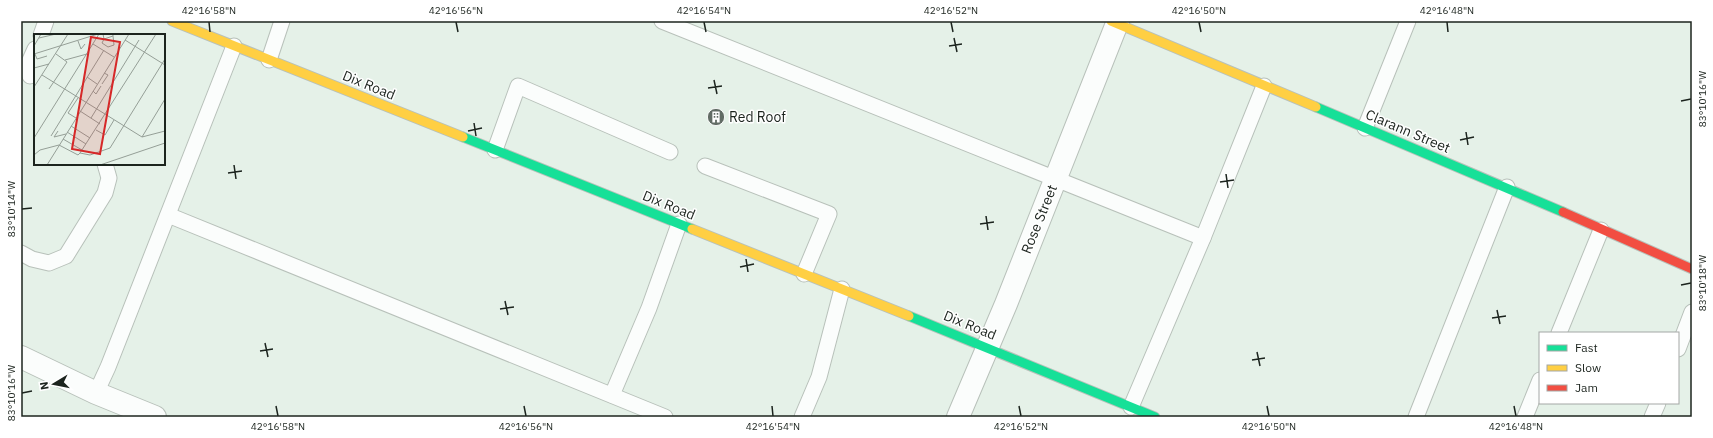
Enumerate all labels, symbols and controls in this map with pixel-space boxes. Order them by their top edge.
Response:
text: 42°16'58"N [182,4,236,17]
text: 42°16'56"N [429,4,483,17]
text: 42°16'54"N [677,4,731,17]
text: 42°16'52"N [924,4,978,17]
text: 42°16'50"N [1172,4,1226,17]
text: 42°16'48"N [1420,4,1474,17]
inset map [34,34,165,165]
street label: Dix Road [340,66,398,104]
text: 83°10'16"W [1696,71,1709,127]
street label: Clarann Street [1363,105,1453,157]
building icon: Red Roof [706,107,726,127]
place label: Red Roof [729,108,786,126]
text: 83°10'14"W [5,181,18,237]
street label: Rose Street [1017,182,1061,256]
street label: Dix Road [640,186,698,224]
text: 83°10'18"W [1696,255,1709,311]
street label: Dix Road [941,306,999,344]
legend [1539,332,1679,404]
text: Fast [1575,340,1598,355]
text: Slow [1575,360,1601,375]
north arrow [34,364,74,404]
text: 83°10'16"W [5,365,18,421]
text: Jam [1575,380,1598,395]
text: N [37,381,52,391]
text: 42°16'58"N [251,420,305,433]
text: 42°16'56"N [499,420,553,433]
text: 42°16'54"N [746,420,800,433]
text: 42°16'52"N [994,420,1048,433]
text: 42°16'50"N [1242,420,1296,433]
text: 42°16'48"N [1489,420,1543,433]

